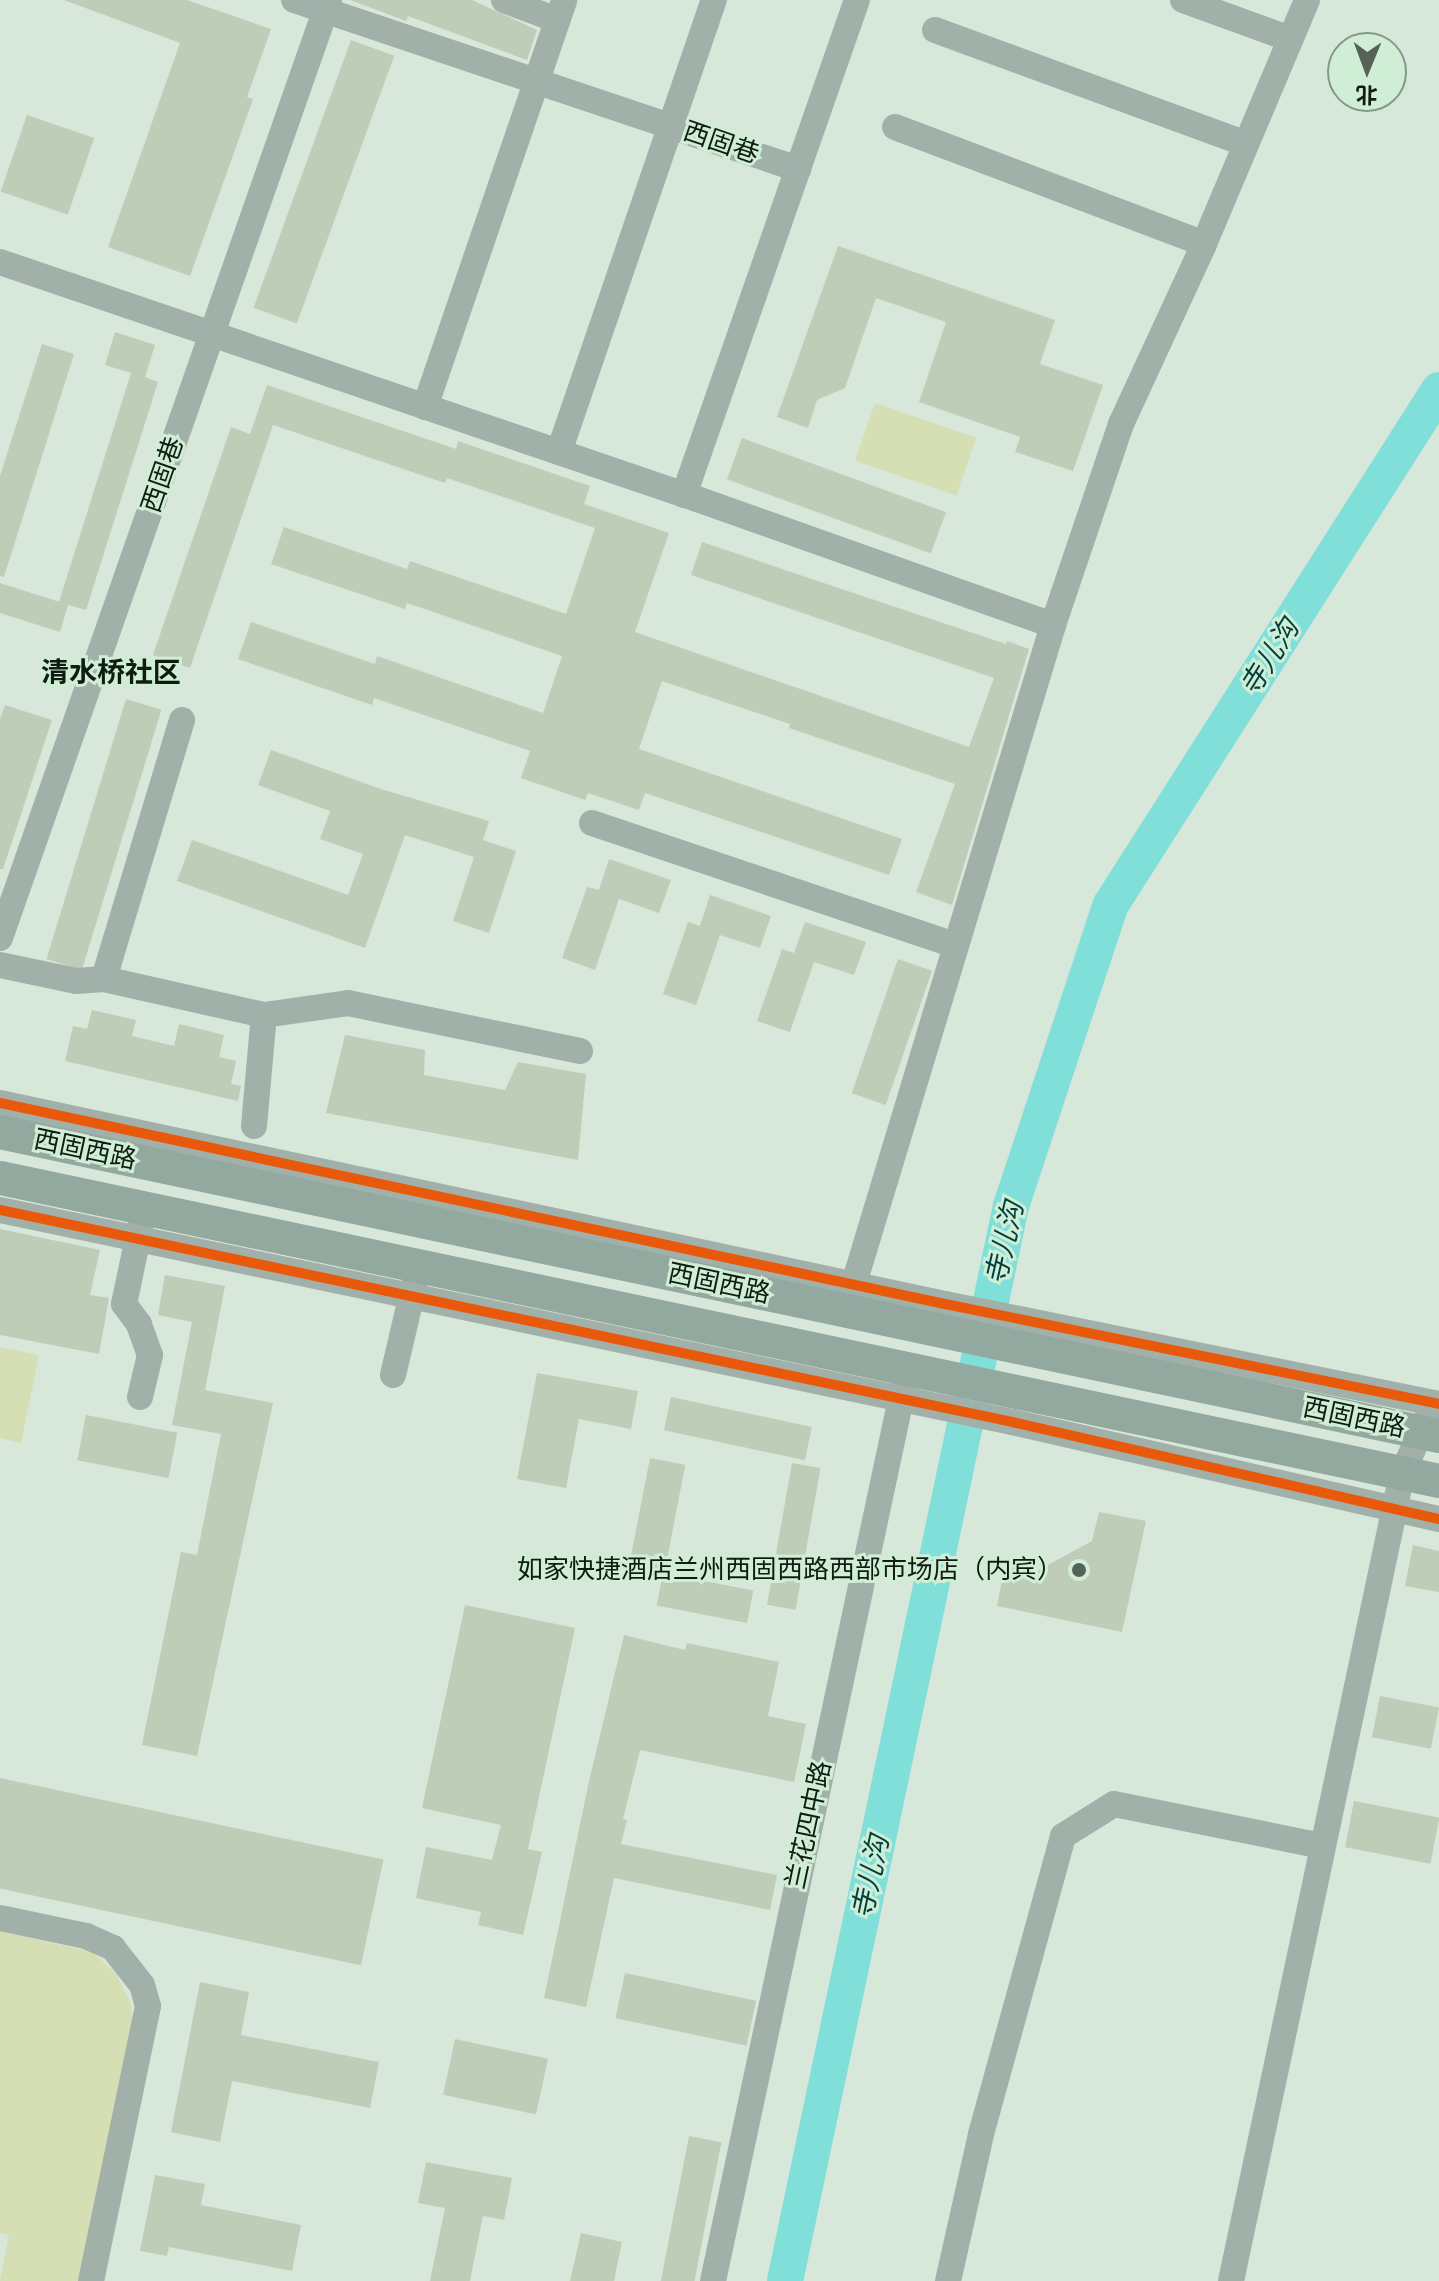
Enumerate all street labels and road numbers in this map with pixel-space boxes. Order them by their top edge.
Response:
street label: 西固巷 [679,116,763,170]
street label: 西固巷 [136,433,190,517]
street label: 西固西路 [31,1124,139,1176]
street label: 西固西路 [665,1258,773,1310]
street label: 西固西路 [1300,1392,1408,1444]
street label: 兰花四中路 [780,1758,838,1892]

